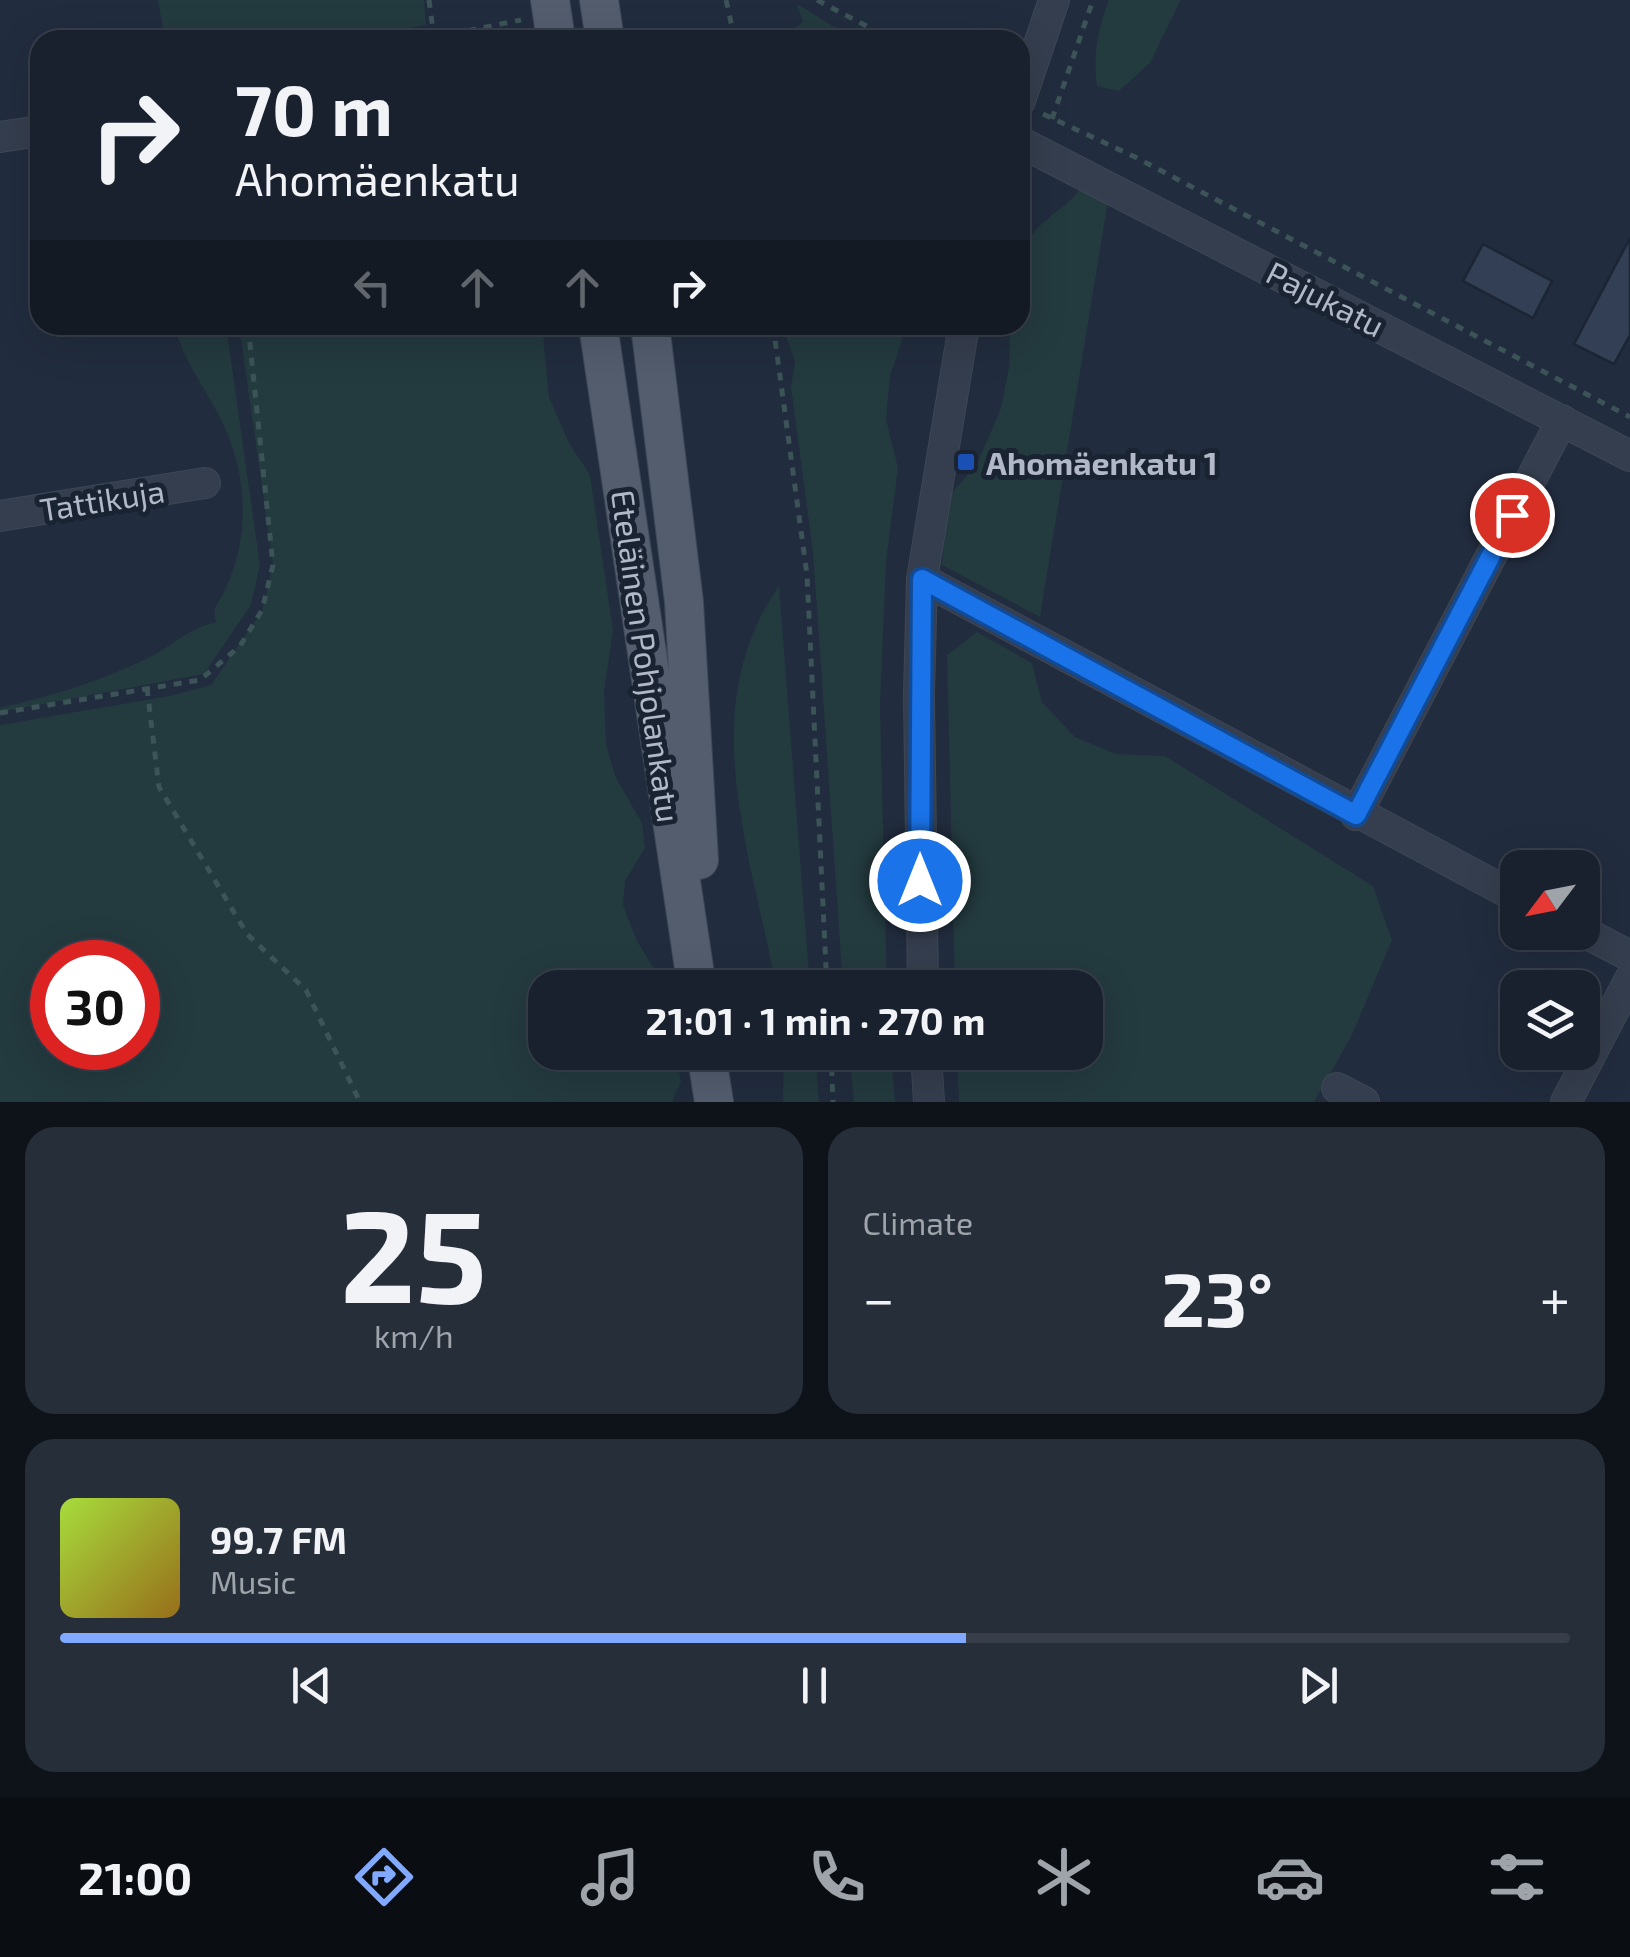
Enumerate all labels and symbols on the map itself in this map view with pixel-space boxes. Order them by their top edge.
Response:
street label: Pajukatu [1260,252,1391,345]
place label: Ahomäenkatu 1 [986,443,1218,481]
marker: Ahomäenkatu 1 [955,451,977,473]
street label: Tattikuja [37,470,167,529]
pin [1470,473,1555,558]
street label: Eteläinen Pohjolankatu [604,487,689,825]
position arrow [868,829,972,933]
north arrow [1500,850,1600,950]
speed limit sign: 30 [30,940,160,1070]

